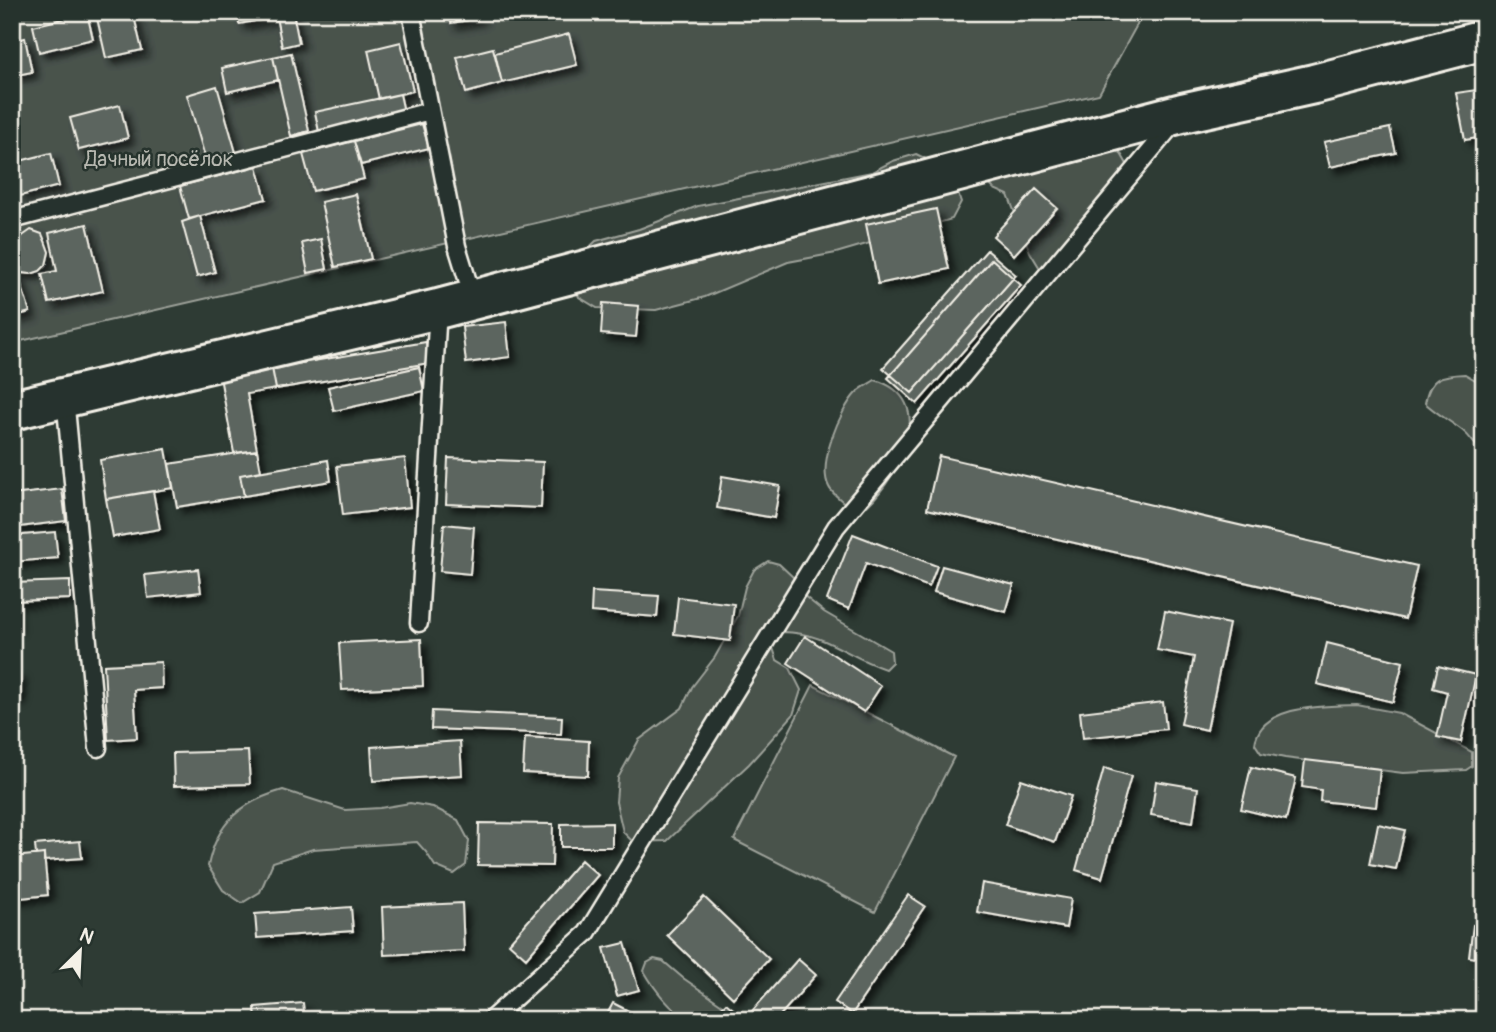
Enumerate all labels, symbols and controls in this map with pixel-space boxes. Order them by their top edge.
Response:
park label: Дачный посёлок [84,146,234,173]
north arrow [46,916,116,986]
text: N [76,923,97,950]

